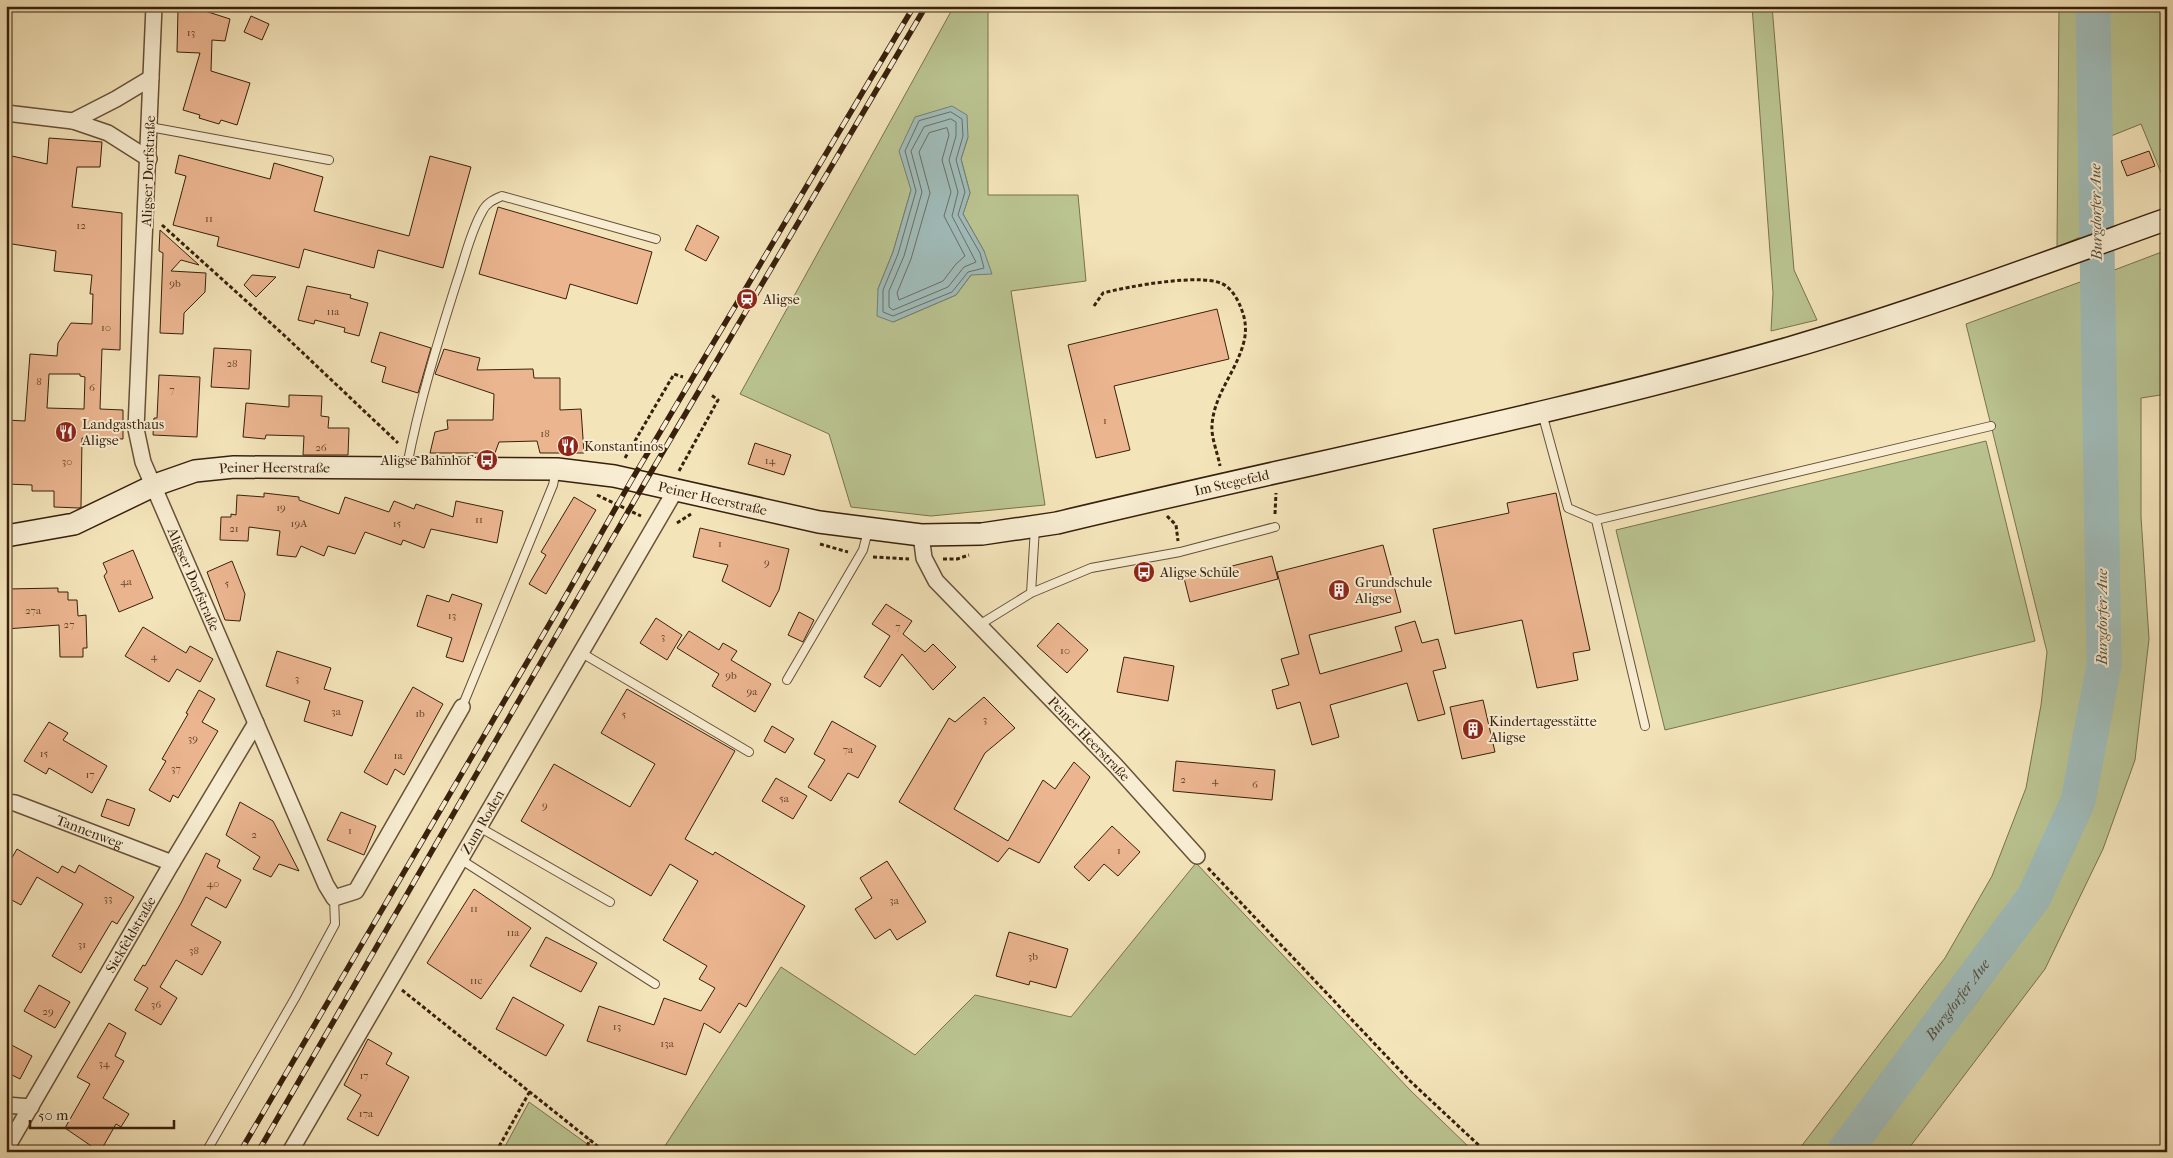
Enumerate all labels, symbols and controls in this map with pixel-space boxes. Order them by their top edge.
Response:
house number: 13 [187,26,195,39]
street label: Aligser Dorfstraße [138,115,159,228]
water label: Burgdorfer Aue [2086,163,2106,261]
house number: 11 [205,212,213,225]
house number: 12 [76,219,86,232]
house number: 9b [169,277,181,290]
station icon: Aligse [735,287,759,311]
place label: Aligse [762,291,800,308]
house number: 11a [327,305,340,318]
house number: 10 [101,321,111,334]
house number: 28 [226,357,238,370]
house number: 8 [36,375,42,388]
house number: 6 [89,381,95,394]
house number: 7 [169,383,175,396]
house number: 1 [1103,414,1107,427]
place label: Landgasthaus Aligse [81,416,164,449]
restaurant icon: Landgasthaus Aligse [54,420,78,444]
house number: 18 [540,427,550,440]
restaurant icon: Konstantinos [556,434,580,458]
place label: Konstantinos [584,438,663,455]
house number: 26 [315,441,327,454]
bus stop icon: Aligse Bahnhof [475,448,499,472]
place label: Aligse Bahnhof [379,452,474,469]
house number: 14 [765,454,776,467]
house number: 30 [62,455,72,468]
street label: Peiner Heerstraße [218,459,330,477]
street label: Im Stegefeld [1193,466,1271,500]
street label: Peiner Heerstraße [656,478,769,519]
house number: 19 [276,501,286,514]
house number: 11 [475,513,483,526]
house number: 19A [291,517,308,530]
house number: 15 [393,517,402,530]
house number: 21 [229,522,239,535]
street label: Aligser Dorfstraße [163,524,223,634]
house number: 1 [718,537,722,550]
house number: 9 [764,556,770,569]
bus stop icon: Aligse Schule [1132,560,1156,584]
place label: Aligse Schule [1159,564,1239,581]
water label: Burgdorfer Aue [2093,568,2111,666]
place label: Grundschule Aligse [1354,574,1432,607]
house number: 4a [120,575,133,588]
house number: 5 [225,577,230,590]
building icon: Grundschule Aligse [1327,578,1351,602]
house number: 27a [25,604,42,617]
house number: 13 [448,609,456,622]
house number: 27 [64,618,74,631]
house number: 7 [895,620,901,633]
house number: 3 [661,630,665,643]
house number: 10 [1060,644,1070,657]
house number: 4 [151,650,158,663]
house number: 9b [725,669,737,682]
house number: 3 [295,672,299,685]
house number: 9a [747,685,758,698]
street label: Peiner Heerstraße [1044,693,1134,785]
house number: 3a [331,705,342,718]
house number: 1b [415,707,425,720]
house number: 5 [622,708,627,721]
house number: 3 [983,713,987,726]
place label: Kindertagesstätte Aligse [1488,713,1597,746]
building icon: Kindertagesstätte Aligse [1461,717,1485,741]
house number: 39 [188,732,198,745]
house number: 7a [843,743,854,756]
house number: 15 [40,747,49,760]
house number: 1a [393,749,403,762]
house number: 37 [171,762,181,775]
house number: 17 [85,768,95,781]
house number: 2 [1180,773,1186,786]
house number: 4 [1212,774,1219,787]
house number: 6 [1252,778,1258,791]
street label: Zum Roden [457,787,508,857]
house number: 5a [779,792,790,805]
house number: 9 [542,799,548,812]
street label: Tannenweg [54,812,126,853]
house number: 1 [348,824,352,837]
house number: 2 [251,828,257,841]
house number: 1 [1117,844,1121,857]
house number: 40 [207,877,219,890]
house number: 33 [103,892,113,905]
street label: Siekfeldstraße [102,894,160,976]
house number: 3a [889,894,900,907]
house number: 11 [470,902,478,915]
house number: 11a [507,926,520,939]
house number: 31 [78,938,86,951]
house number: 38 [189,944,199,957]
house number: 3b [1028,950,1038,963]
water label: Burgdorfer Aue [1921,955,1994,1044]
house number: 11c [470,974,483,987]
house number: 36 [151,998,161,1011]
house number: 29 [42,1005,54,1018]
house number: 13 [613,1020,621,1033]
house number: 13a [660,1037,675,1050]
house number: 34 [98,1057,110,1070]
house number: 17 [359,1069,369,1082]
scale bar [30,1098,174,1130]
text: 50 m [38,1106,69,1124]
house number: 17a [359,1107,374,1120]

